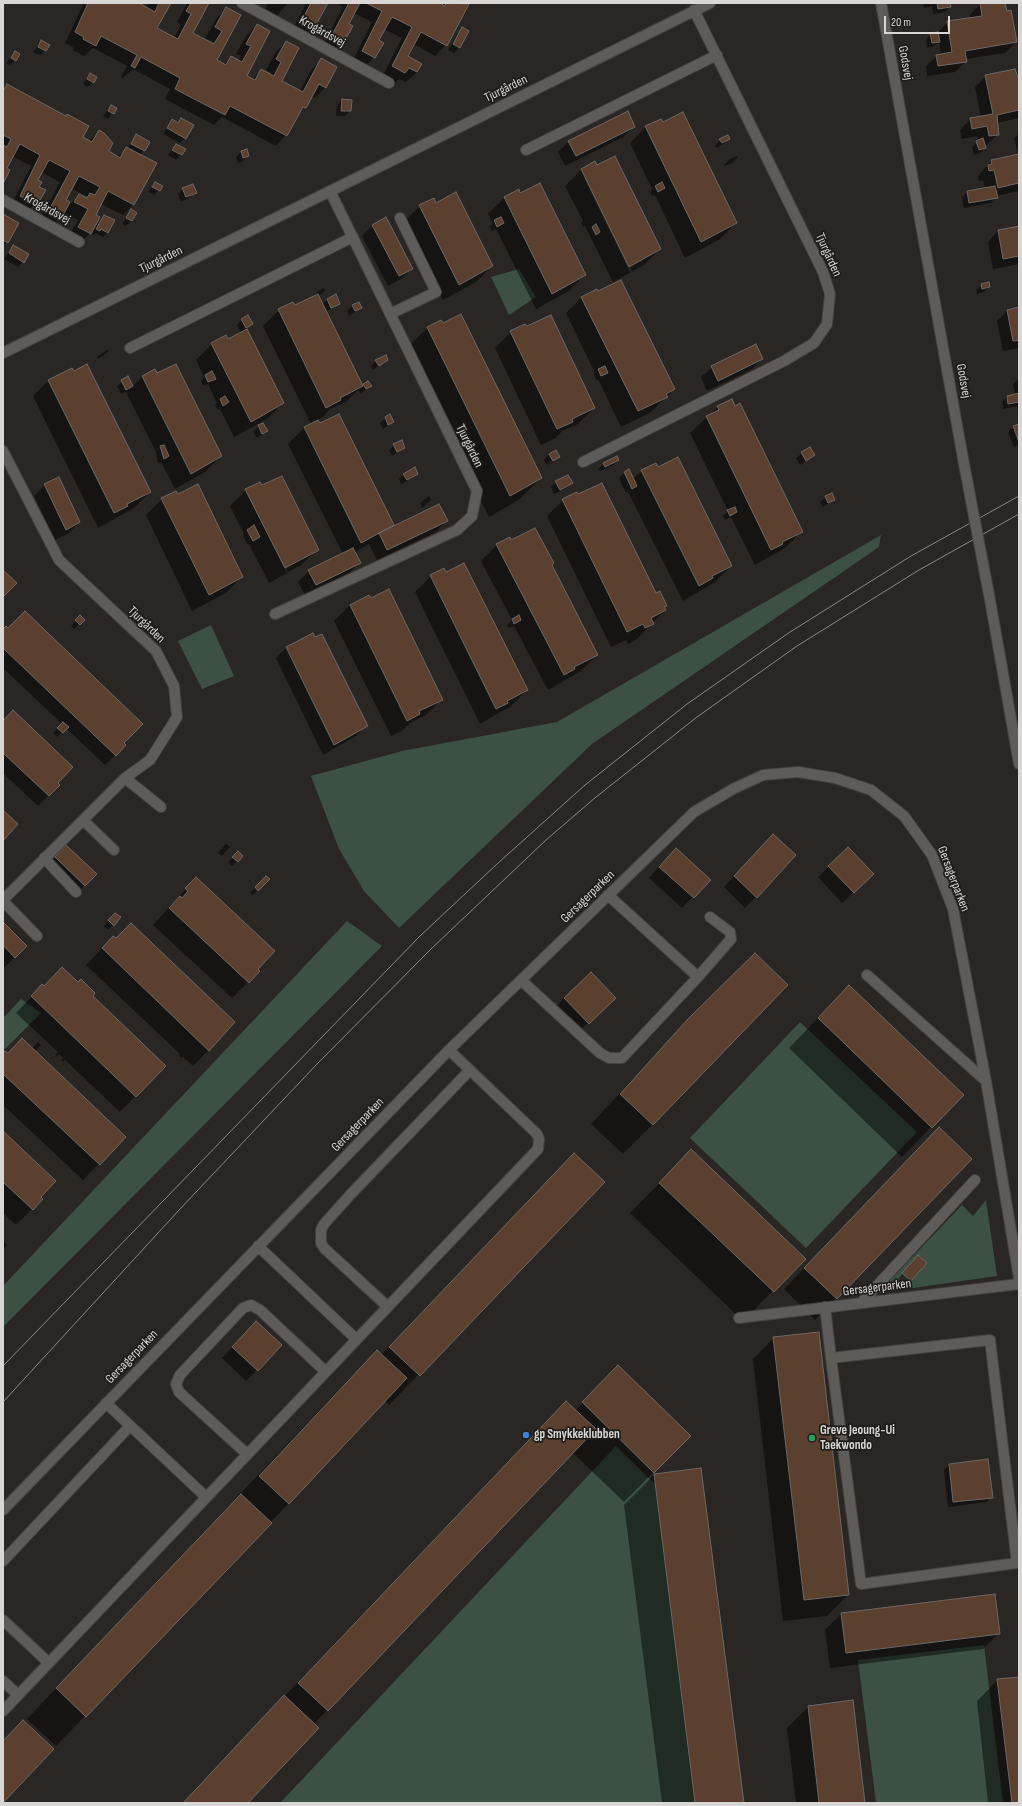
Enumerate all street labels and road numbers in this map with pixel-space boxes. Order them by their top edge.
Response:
street label: Krogårdsvej [296,13,348,51]
street label: Godsvej [894,45,916,81]
street label: Tjurgården [482,72,530,106]
street label: Krogårdsvej [21,190,73,228]
street label: Tjurgården [811,231,845,279]
street label: Tjurgården [137,243,185,277]
street label: Godsvej [952,363,974,399]
street label: Tjurgården [452,422,486,470]
street label: Tjurgården [124,603,168,647]
street label: Gersagerparken [933,844,973,914]
street label: Gersagerparken [558,868,618,926]
street label: Gersagerparken [329,1095,387,1155]
street label: Gersagerparken [842,1276,912,1300]
street label: Gersagerparken [103,1327,161,1387]

